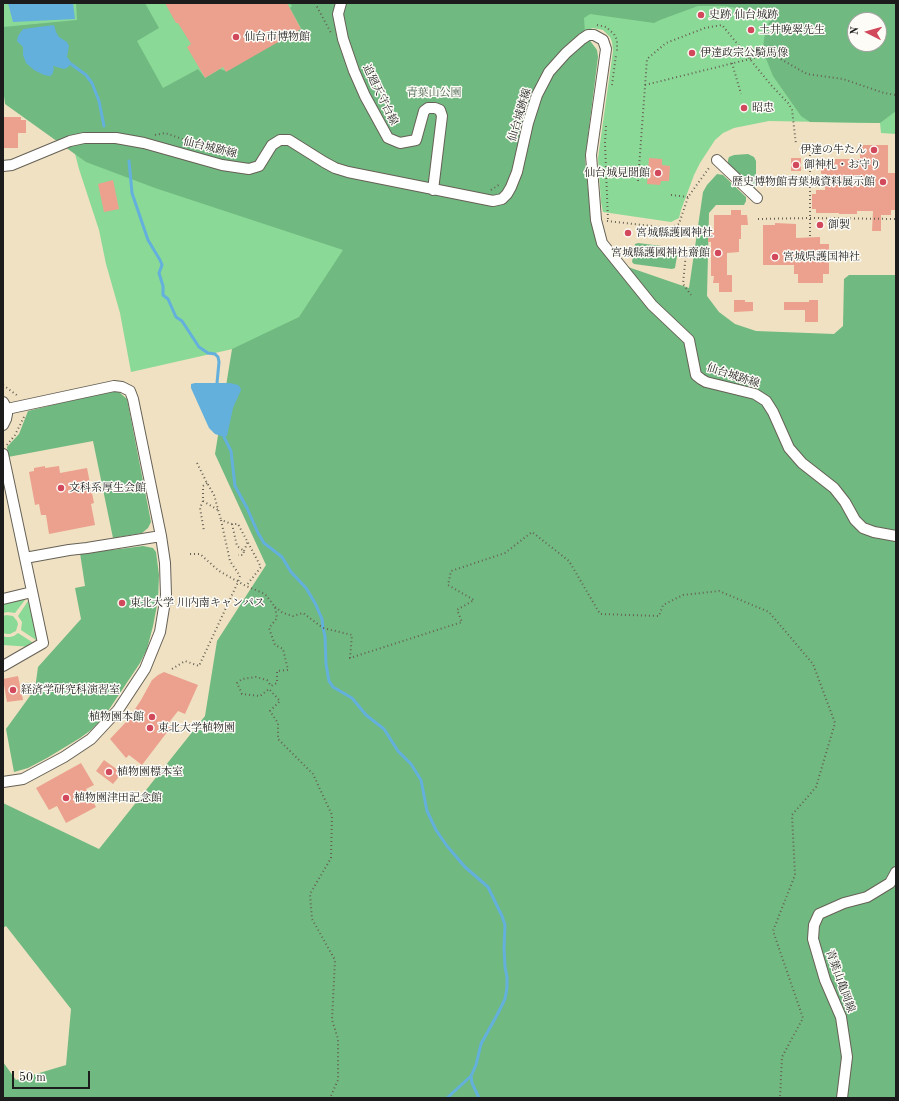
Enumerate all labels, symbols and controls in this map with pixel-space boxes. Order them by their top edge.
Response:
place label: 史跡 仙台城跡 [709,8,778,22]
marker: 史跡 仙台城跡 [696,10,706,20]
north arrow [847,12,887,52]
place label: 土井晩翠先生 [759,23,825,37]
marker: 土井晩翠先生 [746,25,756,35]
text: N [850,26,861,36]
place label: 仙台市博物館 [244,30,310,44]
marker: 仙台市博物館 [231,32,241,42]
place label: 伊達政宗公騎馬像 [700,46,788,60]
marker: 伊達政宗公騎馬像 [687,48,697,58]
street label: 追廻天守台線 [360,62,400,128]
park label: 青葉山公園 [407,86,461,100]
street label: 仙台城跡線 [506,87,534,143]
place label: 昭忠 [752,101,774,115]
marker: 昭忠 [739,103,749,113]
street label: 仙台城跡線 [182,135,238,161]
place label: 伊達の牛たん [800,143,866,157]
marker: 伊達の牛たん [869,145,879,155]
place label: 御神札・お守り [804,158,881,172]
marker: 御神札・お守り [791,160,801,170]
place label: 仙台城見聞館 [584,166,650,180]
marker: 仙台城見聞館 [653,168,663,178]
place label: 歴史博物館青葉城資料展示館 [732,175,875,189]
marker: 歴史博物館青葉城資料展示館 [878,177,888,187]
place label: 御製 [828,218,850,232]
marker: 御製 [815,220,825,230]
place label: 宮城縣護國神社 [636,226,713,240]
marker: 宮城縣護國神社 [623,228,633,238]
place label: 宮城縣護國神社齋館 [611,246,710,260]
marker: 宮城縣護國神社齋館 [713,248,723,258]
place label: 宮城県護国神社 [783,250,860,264]
marker: 宮城県護国神社 [770,252,780,262]
street label: 仙台城跡線 [705,361,761,391]
place label: 文科系厚生会館 [69,481,146,495]
marker: 文科系厚生会館 [56,483,66,493]
place label: 東北大学 川内南キャンパス [130,596,265,610]
marker: 東北大学 川内南キャンパス [117,598,127,608]
place label: 経済学研究科演習室 [21,683,120,697]
marker: 経済学研究科演習室 [8,685,18,695]
place label: 植物園本館 [89,710,144,724]
marker: 植物園本館 [147,712,157,722]
place label: 東北大学植物園 [158,721,235,735]
marker: 東北大学植物園 [145,723,155,733]
place label: 植物園標本室 [117,765,183,779]
marker: 植物園標本室 [104,767,114,777]
place label: 植物園津田記念館 [74,791,162,805]
marker: 植物園津田記念館 [61,793,71,803]
street label: 青葉山亀岡線 [823,948,857,1014]
scale bar [14,1063,92,1089]
text: 50 m [19,1072,46,1084]

